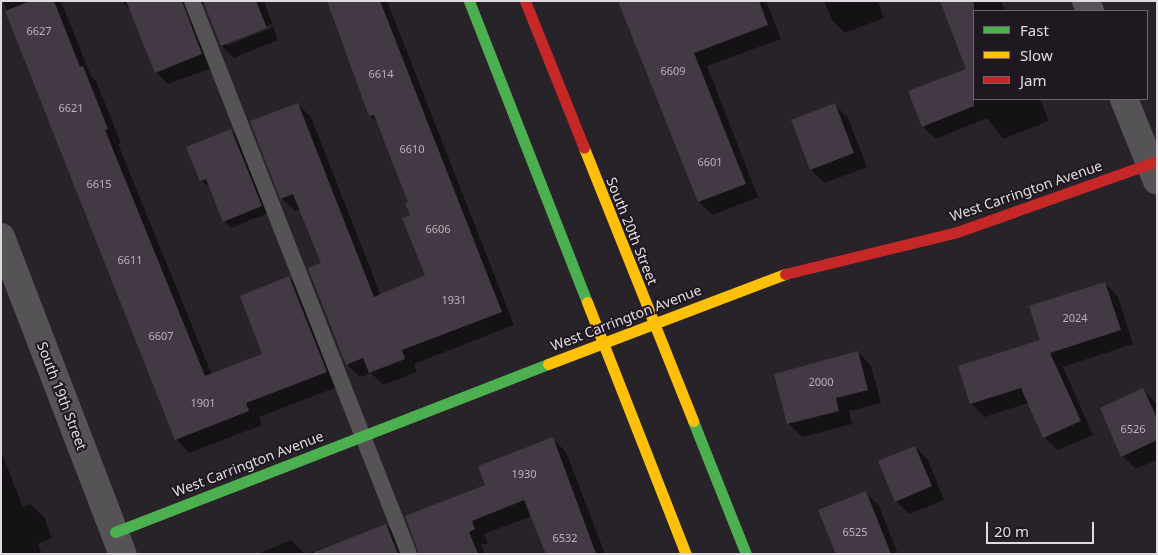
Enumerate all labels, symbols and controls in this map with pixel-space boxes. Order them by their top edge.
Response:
legend [973,10,1148,100]
text: Fast [1020,20,1049,40]
house number: 6627 [26,24,52,38]
text: Slow [1020,45,1053,65]
house number: 6609 [660,64,686,78]
house number: 6614 [368,67,394,81]
text: Jam [1020,70,1047,90]
house number: 6621 [58,101,84,115]
house number: 6610 [399,142,425,156]
house number: 6601 [697,155,723,169]
street label: West Carrington Avenue [948,157,1104,225]
street label: South 20th Street [603,175,661,287]
house number: 6615 [86,177,112,191]
house number: 6606 [425,222,451,236]
house number: 6611 [117,253,143,267]
street label: West Carrington Avenue [548,281,704,355]
house number: 1931 [441,293,467,307]
house number: 2024 [1062,311,1088,325]
house number: 6607 [148,329,174,343]
street label: South 19th Street [34,339,90,453]
house number: 2000 [808,375,834,389]
house number: 1901 [190,396,216,410]
house number: 6526 [1120,422,1146,436]
street label: West Carrington Avenue [170,427,326,501]
house number: 1930 [511,467,537,481]
scale bar [988,512,1096,544]
text: 20 m [994,521,1029,541]
house number: 6525 [842,525,868,539]
house number: 6532 [552,531,578,545]

